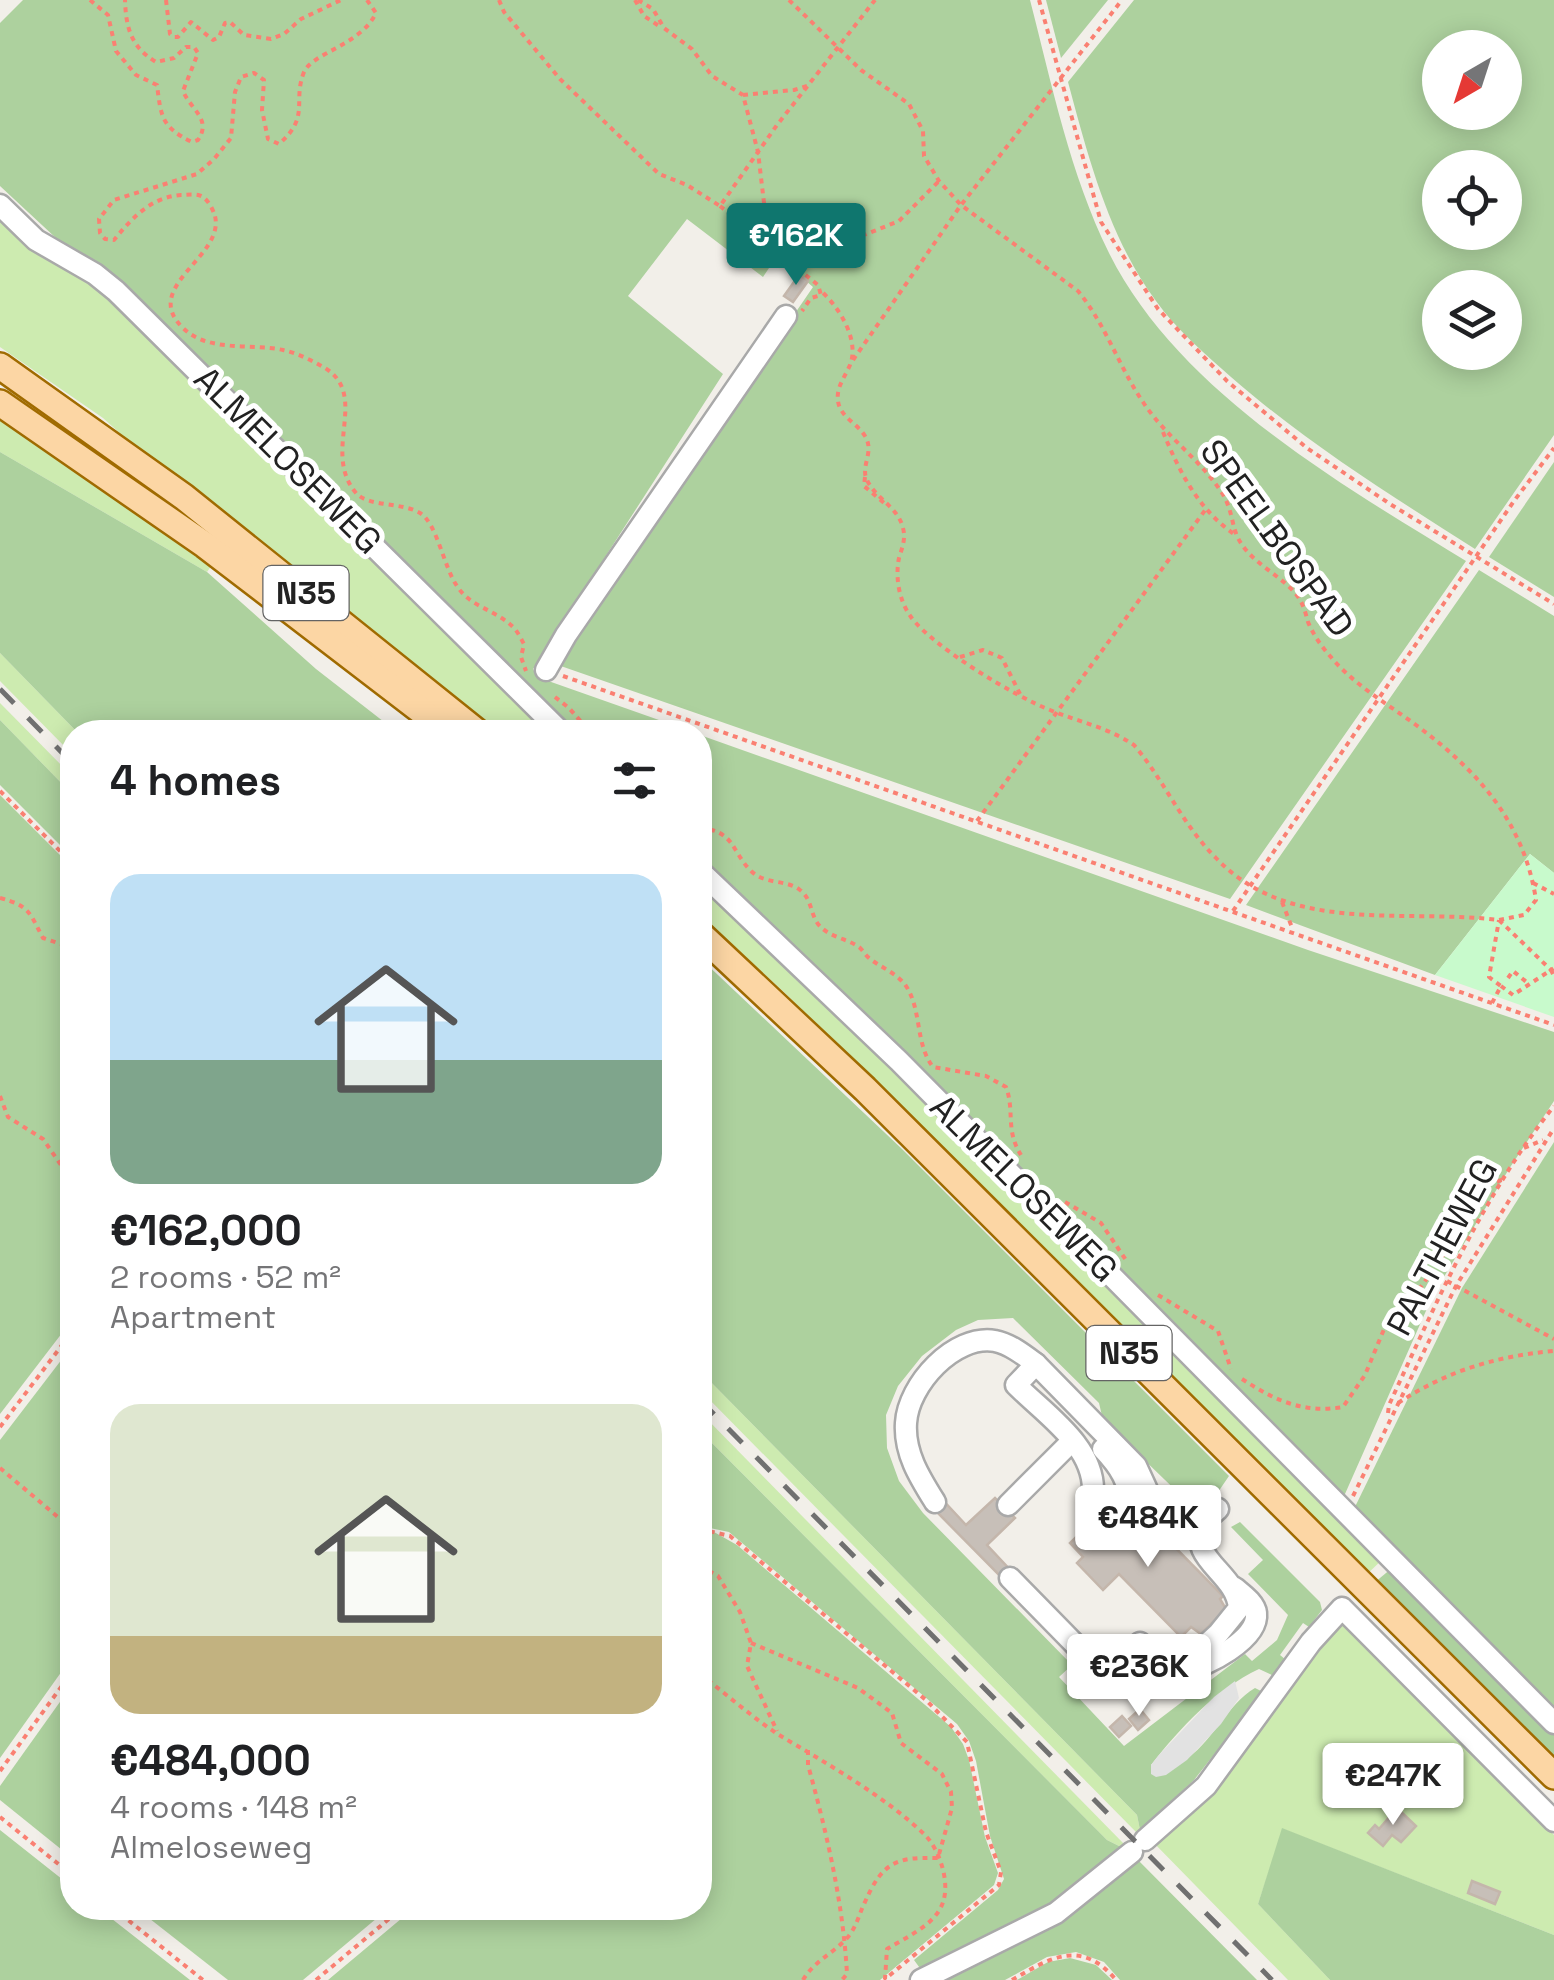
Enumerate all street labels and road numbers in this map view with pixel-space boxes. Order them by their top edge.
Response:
street label: ALMELOSEWEG [185,357,391,563]
street label: SPEELBOSPAD [1191,431,1363,645]
road number: N35 [264,566,348,620]
street label: ALMELOSEWEG [921,1085,1127,1291]
street label: PALTHEWEG [1377,1151,1507,1343]
road number: N35 [1086,1326,1172,1380]

